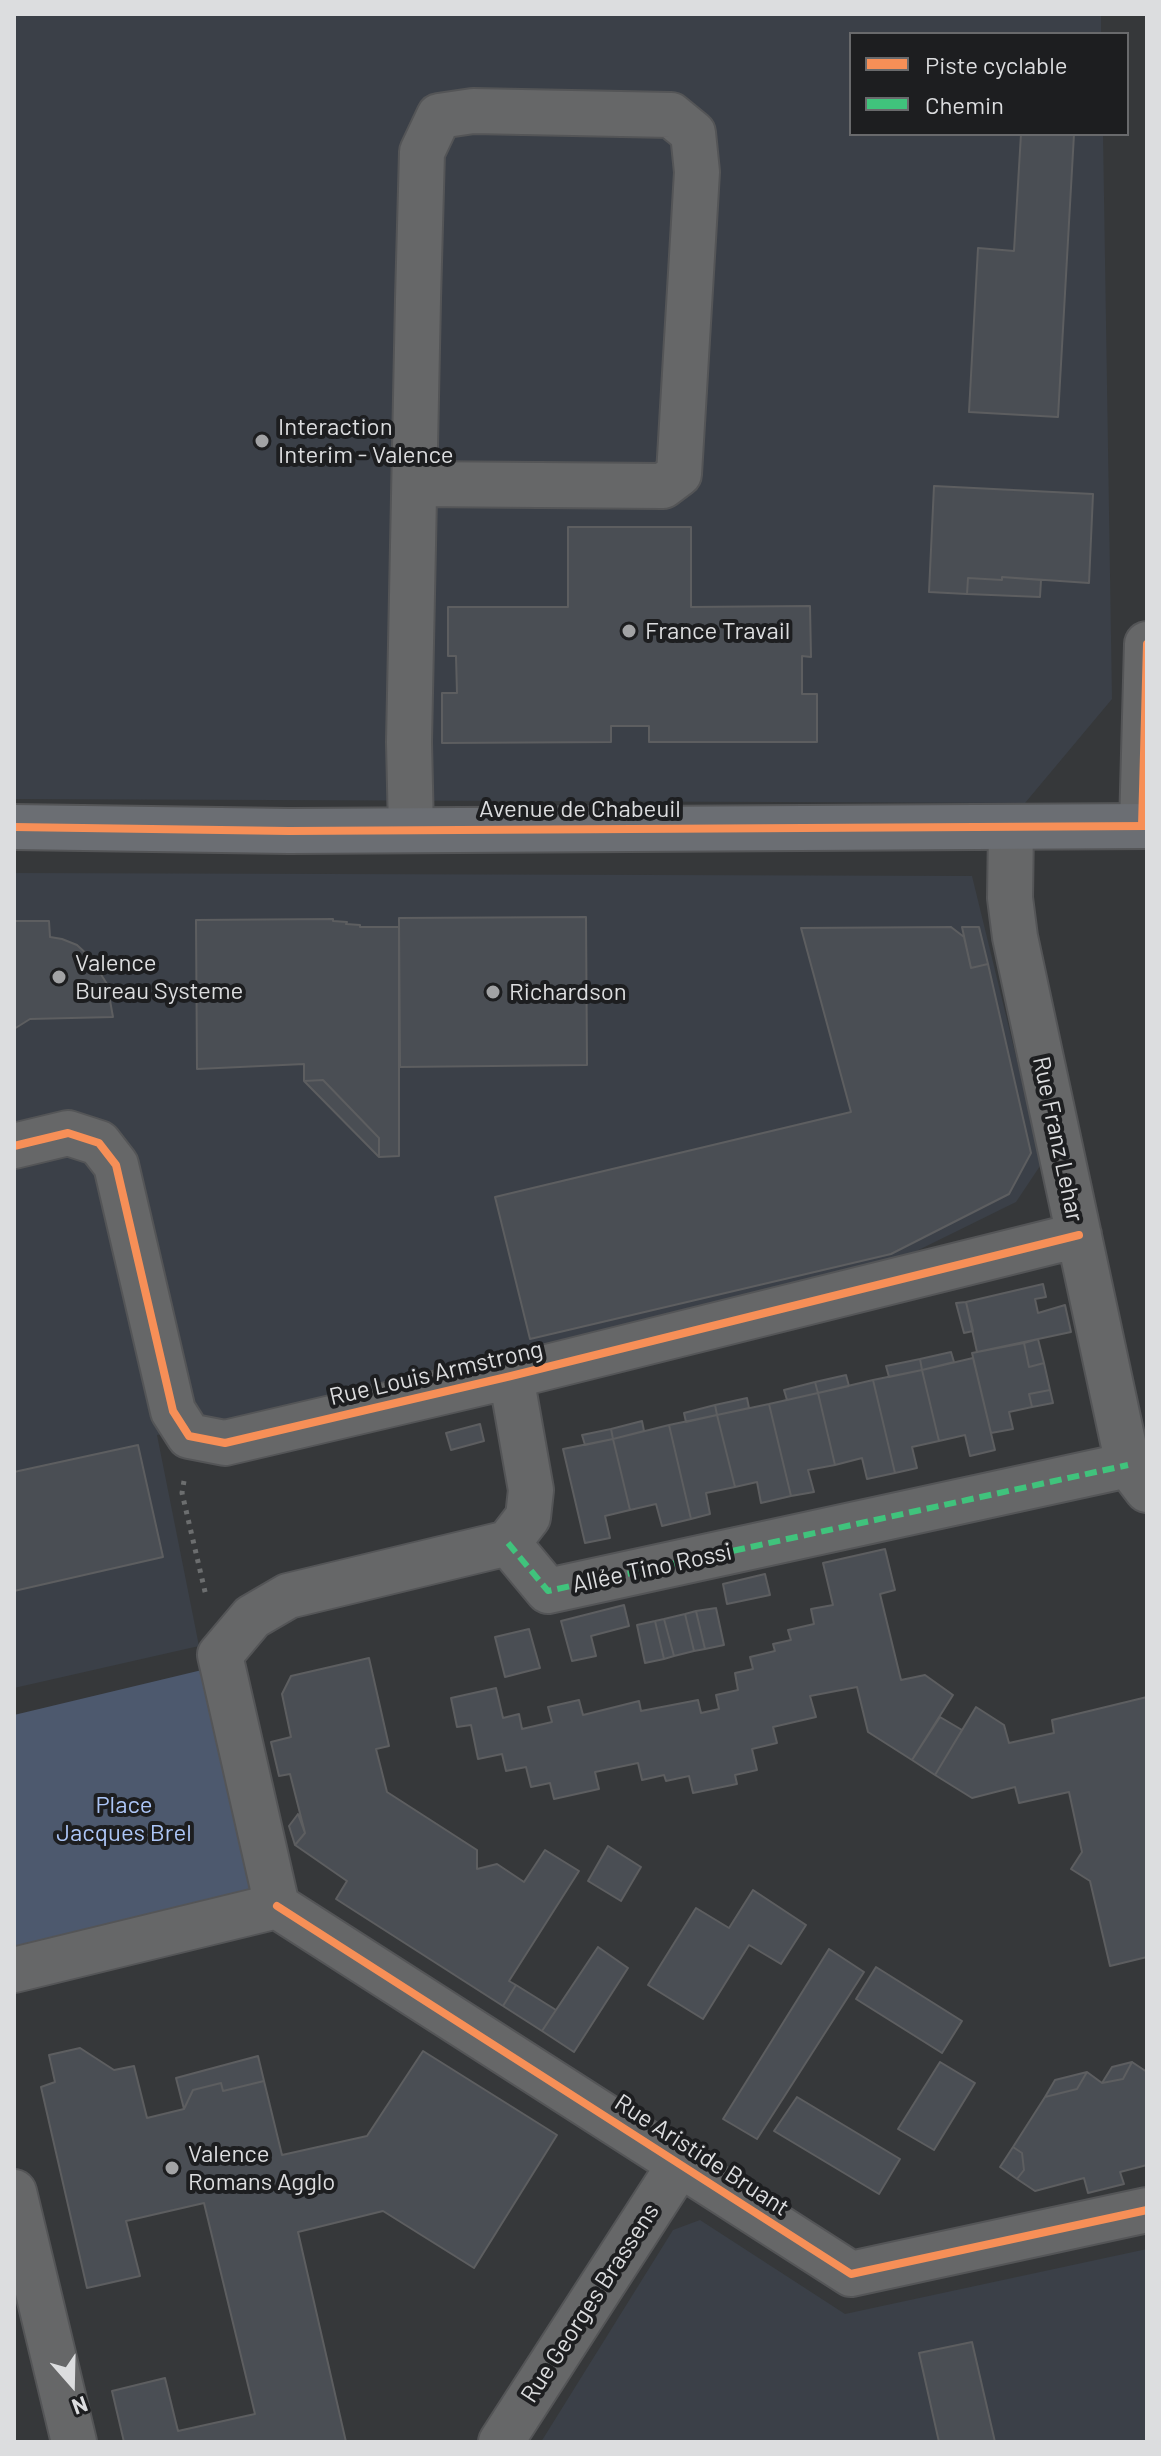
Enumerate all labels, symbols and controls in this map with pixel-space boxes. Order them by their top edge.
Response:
legend [849,32,1129,136]
text: Piste cyclable [925,50,1068,79]
text: Chemin [925,90,1004,119]
place label: Interaction Interim - Valence [278,413,454,469]
marker: Interaction Interim - Valence [253,432,271,450]
place label: France Travail [645,617,790,645]
marker: France Travail [620,622,638,640]
street label: Avenue de Chabeuil [479,795,681,823]
place label: Valence Bureau Systeme [75,949,243,1005]
marker: Valence Bureau Systeme [50,968,68,986]
place label: Richardson [509,978,627,1006]
marker: Richardson [484,983,502,1001]
street label: Rue Franz Lehar [1026,1054,1090,1224]
street label: Rue Louis Armstrong [327,1334,545,1412]
street label: Allée Tino Rossi [569,1537,735,1599]
park label: Place Jacques Brel [56,1791,192,1847]
street label: Rue Aristide Bruant [609,2088,795,2222]
place label: Valence Romans Agglo [188,2140,335,2196]
marker: Valence Romans Agglo [163,2159,181,2177]
street label: Rue Georges Brassens [515,2198,665,2408]
north arrow [32,2344,112,2424]
text: N [69,2392,92,2421]

